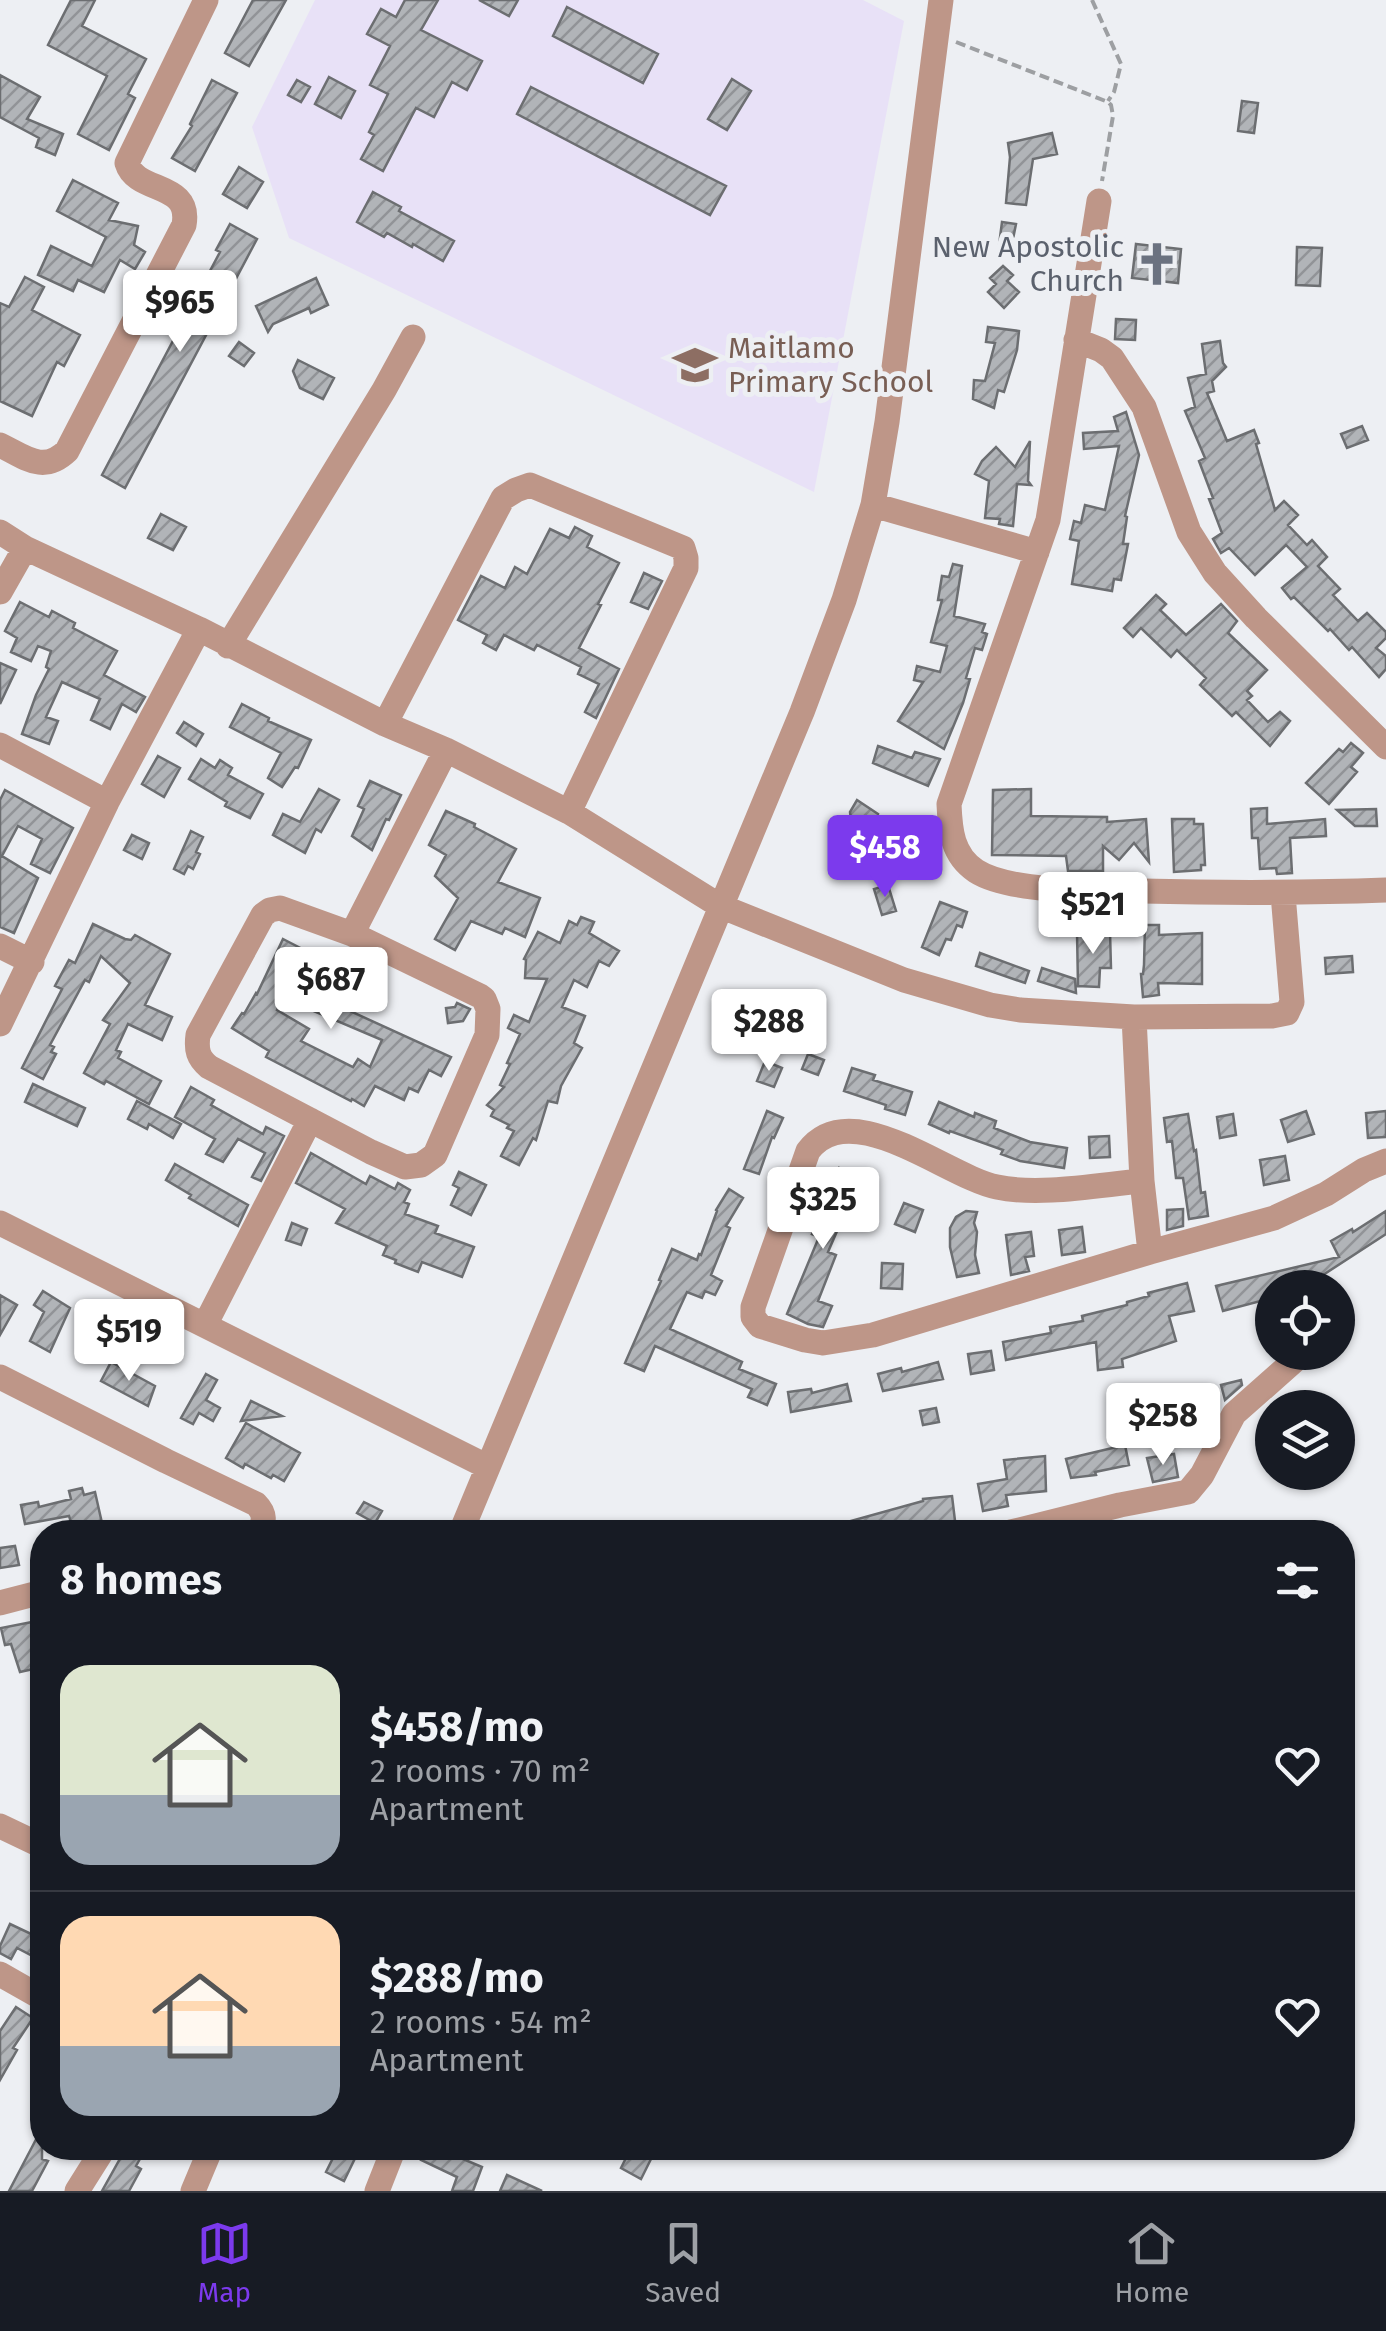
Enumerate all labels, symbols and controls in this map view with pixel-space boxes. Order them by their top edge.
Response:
place label: New Apostolic Church [932,229,1124,299]
church icon: New Apostolic Church [1133,240,1181,288]
pin: $965 [121,270,239,355]
text: $965 [145,283,215,321]
place label: Maitlamo Primary School [728,330,933,400]
school or university icon: Maitlamo Primary School [671,341,719,389]
pin: $458 [826,815,944,900]
text: $458 [849,828,921,866]
pin: $521 [1034,872,1152,957]
text: $521 [1061,885,1125,923]
pin: $687 [272,947,390,1032]
text: $687 [297,960,365,998]
pin: $288 [710,989,828,1074]
text: $288 [734,1002,804,1040]
pin: $325 [764,1167,882,1252]
text: $325 [789,1180,857,1218]
map controls [1255,1270,1355,1490]
button: locate [1255,1270,1355,1370]
pin: $519 [70,1299,188,1384]
text: $519 [96,1312,162,1350]
pin: $258 [1104,1383,1222,1468]
button: layers [1255,1390,1355,1490]
text: $258 [1128,1396,1198,1434]
icon: filters [1270,1553,1325,1608]
text: 8 homes [60,1555,222,1605]
text: $458/mo [370,1702,544,1752]
icon: home [140,1705,260,1825]
icon: heart [1270,1738,1325,1793]
text: 2 rooms · 70 m² [370,1752,590,1790]
text: Apartment [370,1790,524,1828]
text: $288/mo [370,1953,544,2003]
icon: home [140,1956,260,2076]
icon: heart [1270,1989,1325,2044]
text: 2 rooms · 54 m² [370,2003,592,2041]
text: Apartment [370,2041,524,2079]
tab: Map [197,2216,252,2309]
tab: Saved [645,2216,721,2309]
tab: Home [1115,2216,1189,2309]

